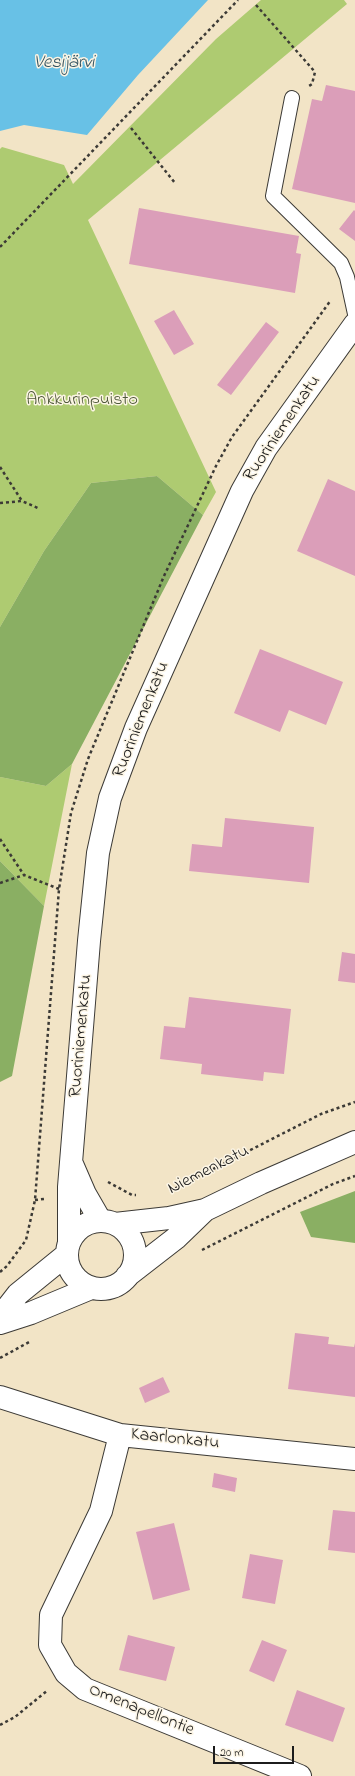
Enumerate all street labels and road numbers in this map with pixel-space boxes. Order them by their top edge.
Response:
street label: Ruoriniemenkatu [240,372,326,486]
street label: Ruoriniemenkatu [109,659,175,781]
street label: Ruoriniemenkatu [66,974,98,1098]
street label: Niemenkatu [165,1141,253,1201]
street label: Kaarlonkatu [130,1425,220,1455]
street label: Omenapellontie [85,1680,197,1742]

